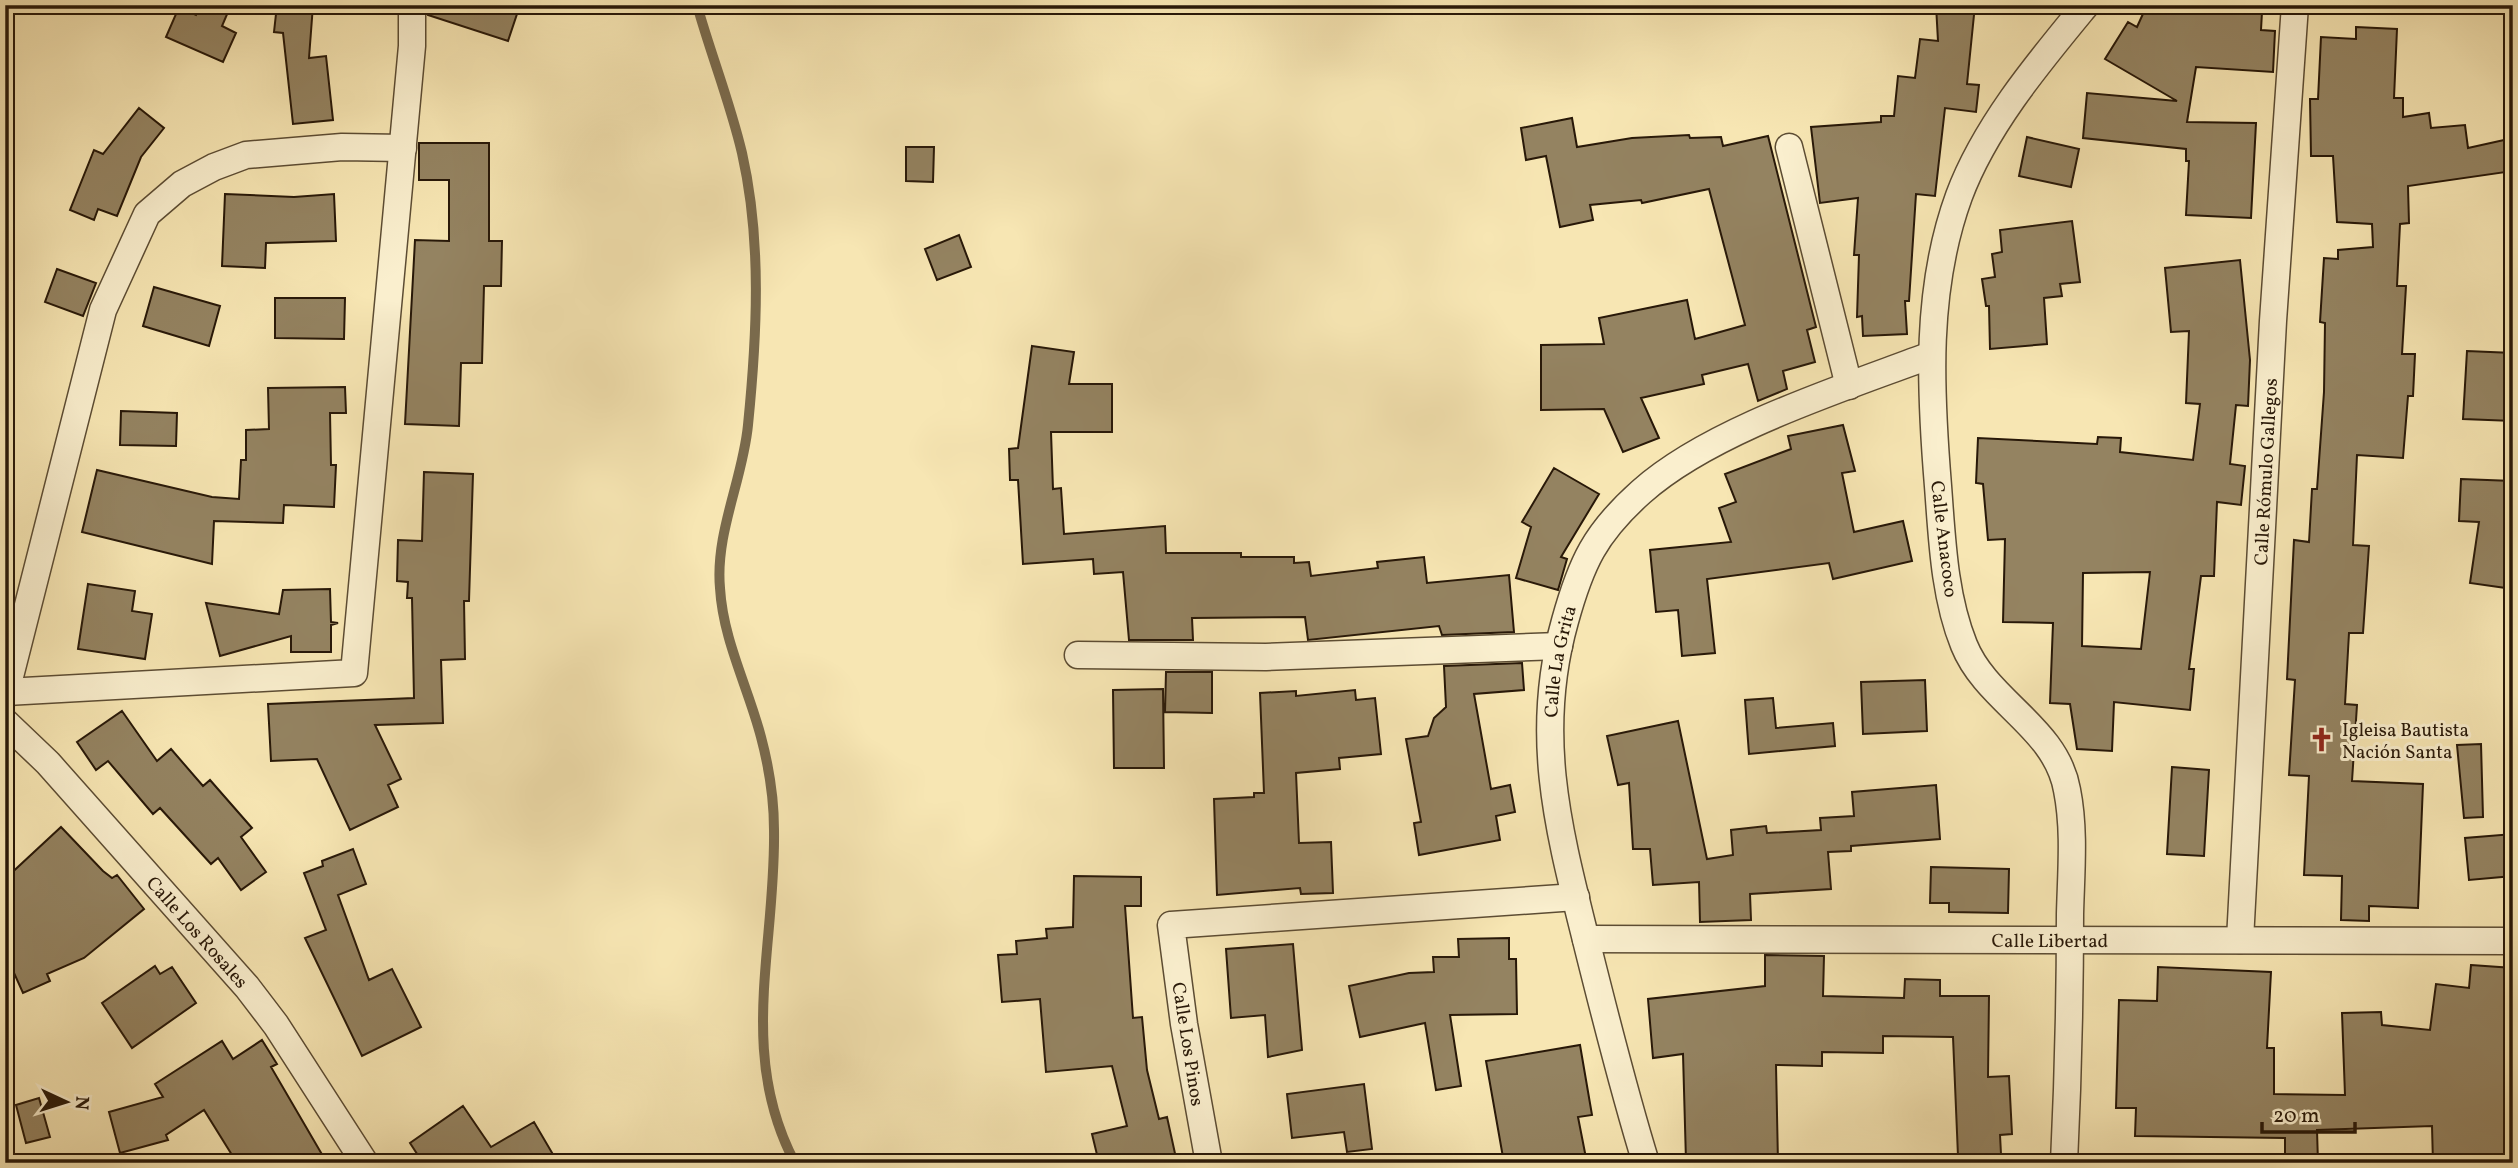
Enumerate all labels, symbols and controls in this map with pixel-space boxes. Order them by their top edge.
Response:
street label: Calle Rómulo Gallegos [2249,377,2285,566]
street label: Calle Anacoco [1923,479,1963,599]
street label: Calle La Grita [1539,602,1584,718]
place label: Igleisa Bautista Nación Santa [2342,718,2469,766]
church icon: Igleisa Bautista Nación Santa [2308,726,2336,754]
street label: Calle Los Rosales [139,871,253,995]
street label: Calle Libertad [1992,929,2108,955]
street label: Calle Los Pinos [1164,981,1210,1108]
north arrow [32,1066,102,1136]
scale bar [2262,1091,2355,1135]
text: N [67,1095,94,1111]
text: 20 m [2273,1102,2319,1131]

